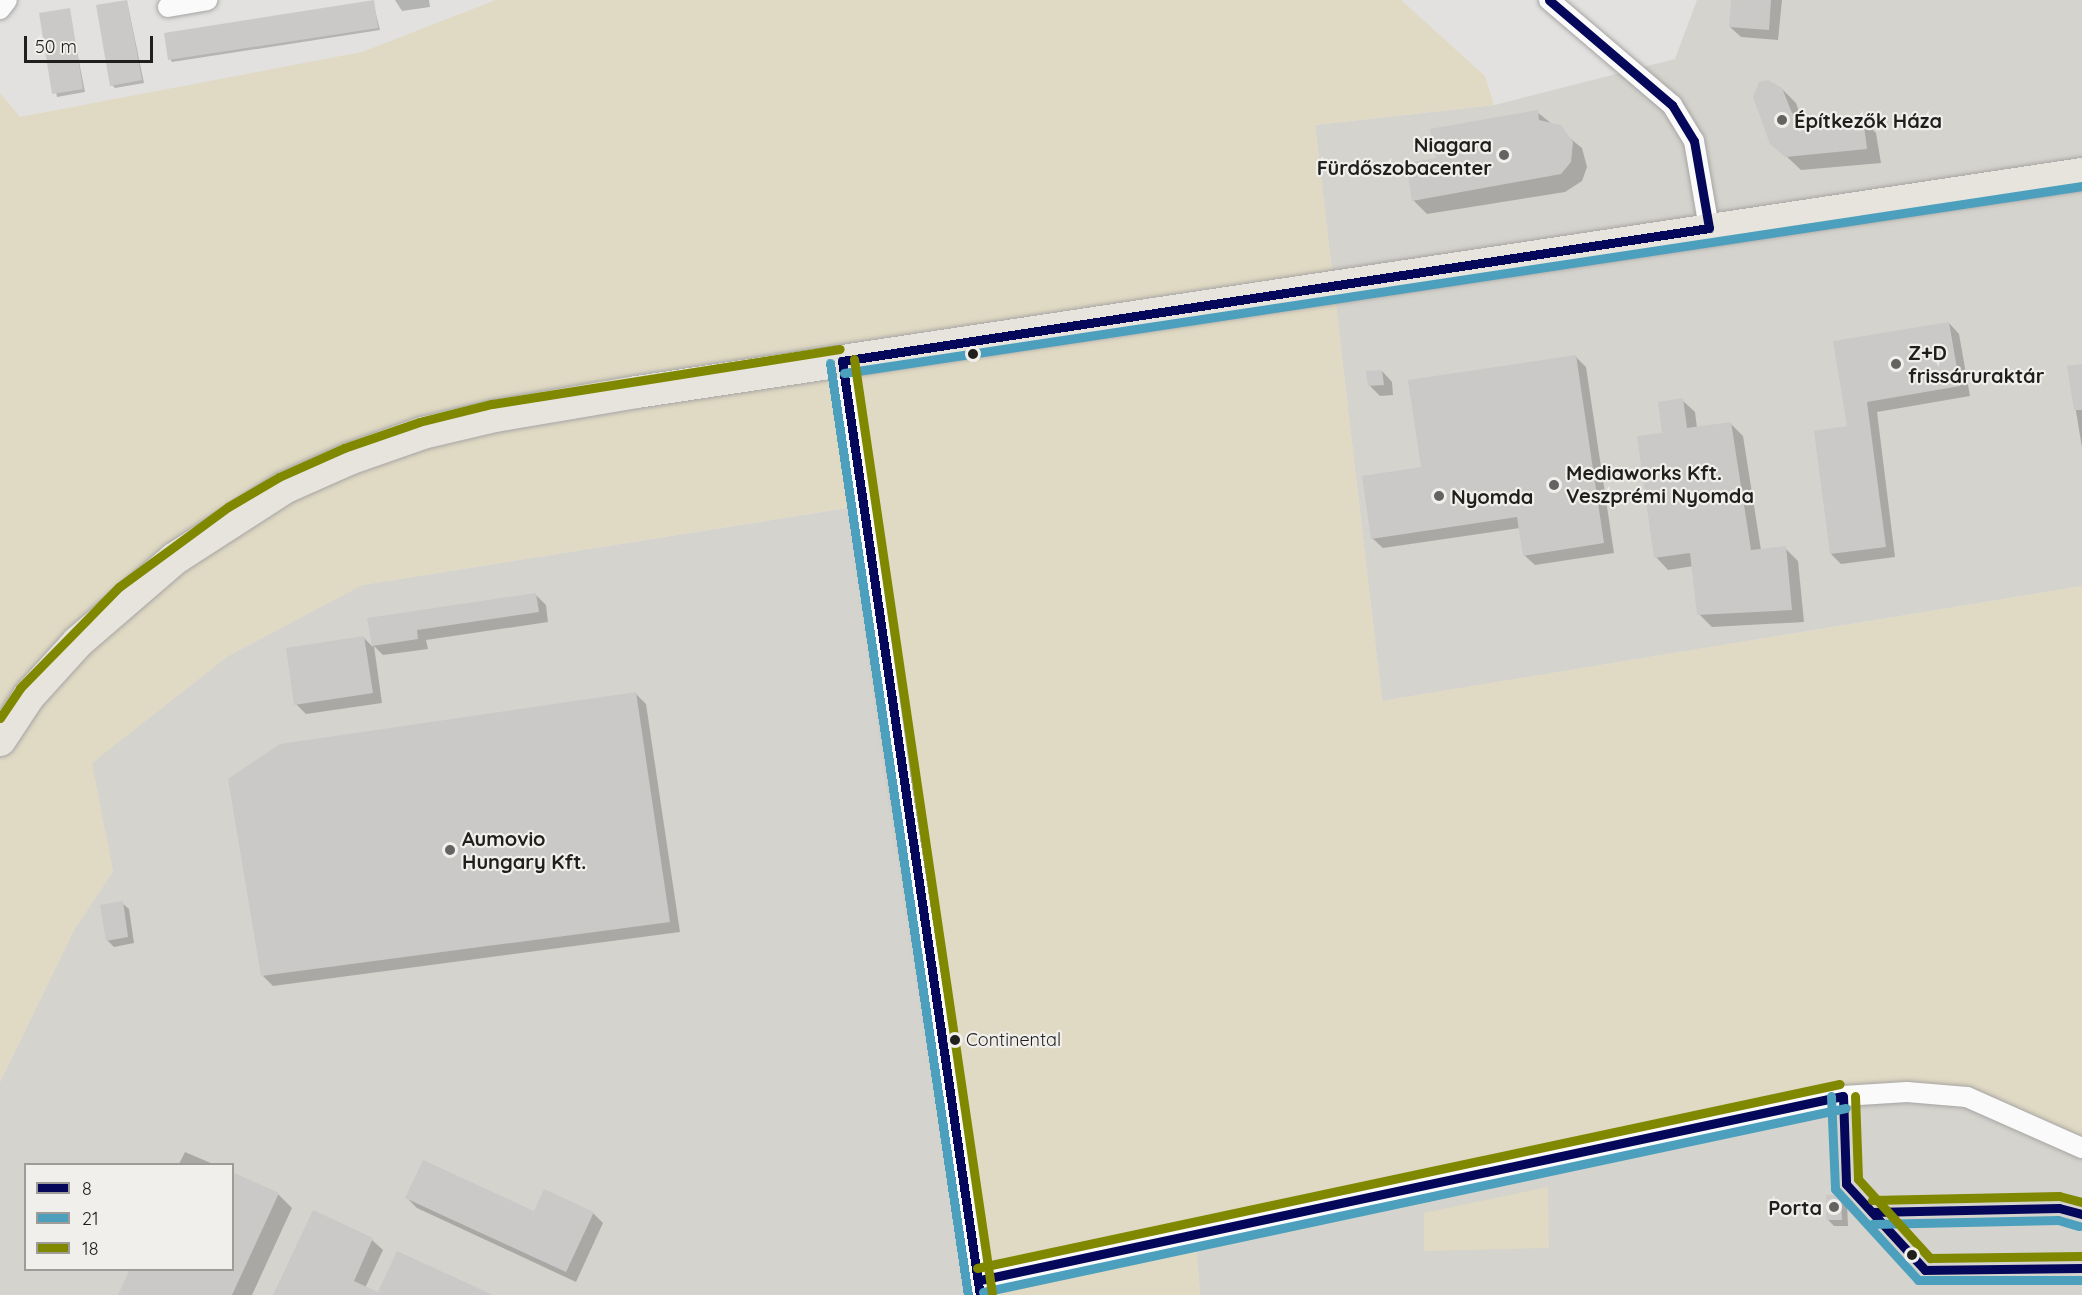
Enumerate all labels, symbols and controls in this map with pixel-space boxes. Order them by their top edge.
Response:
scale bar [27,24,156,62]
text: 50 m [35,35,77,58]
place label: Építkezők Háza [1794,108,1942,132]
marker: Építkezők Háza [1775,113,1789,127]
place label: Niagara Fürdőszobacenter [1317,132,1492,179]
marker: Niagara Fürdőszobacenter [1497,148,1511,162]
place label: Z+D frissáruraktár [1908,340,2044,387]
unlabelled marker [967,348,979,360]
marker: Z+D frissáruraktár [1889,357,1903,371]
place label: Mediaworks Kft. Veszprémi Nyomda [1566,461,1754,508]
marker: Mediaworks Kft. Veszprémi Nyomda [1547,478,1561,492]
place label: Nyomda [1451,484,1533,508]
marker: Nyomda [1432,489,1446,503]
place label: Aumovio Hungary Kft. [462,826,586,873]
marker: Aumovio Hungary Kft. [443,843,457,857]
place label: Continental [966,1029,1061,1051]
marker: Continental [949,1034,961,1046]
legend [24,1163,234,1271]
text: 8 [82,1177,92,1200]
place label: Porta [1768,1195,1822,1219]
marker: Porta [1827,1200,1841,1214]
text: 21 [82,1207,99,1230]
text: 18 [82,1237,98,1260]
unlabelled marker [1906,1249,1918,1261]

